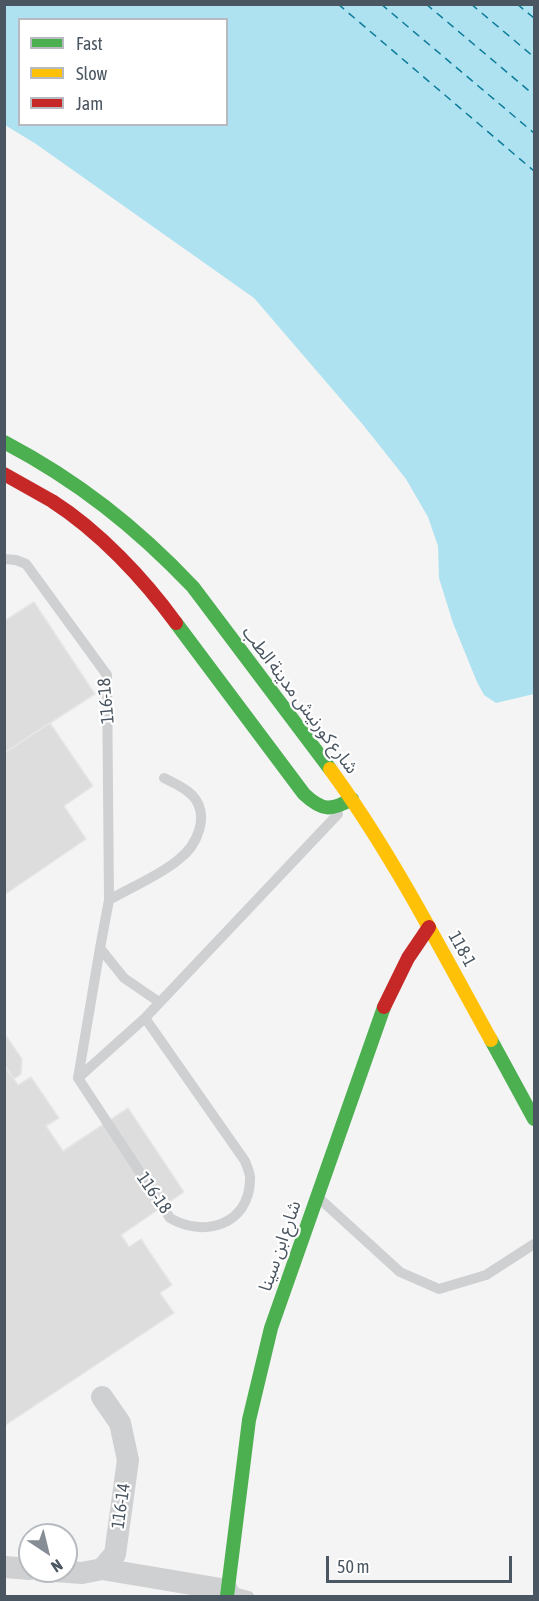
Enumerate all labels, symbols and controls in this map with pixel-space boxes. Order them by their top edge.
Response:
legend [18,18,228,126]
text: Fast [76,33,103,54]
text: Slow [76,63,107,84]
text: Jam [76,93,103,114]
street label: شارع كورنيش مدينة الطب [237,622,363,778]
street label: 116-18 [93,677,119,725]
street label: 118-1 [443,927,481,971]
street label: 116-18 [132,1168,176,1218]
street label: شارع ابن سينا [254,1198,306,1294]
street label: 116-14 [107,1482,135,1530]
north arrow [18,1523,78,1583]
scale bar [329,1544,515,1582]
text: N [48,1556,66,1576]
text: 50 m [337,1556,369,1577]

